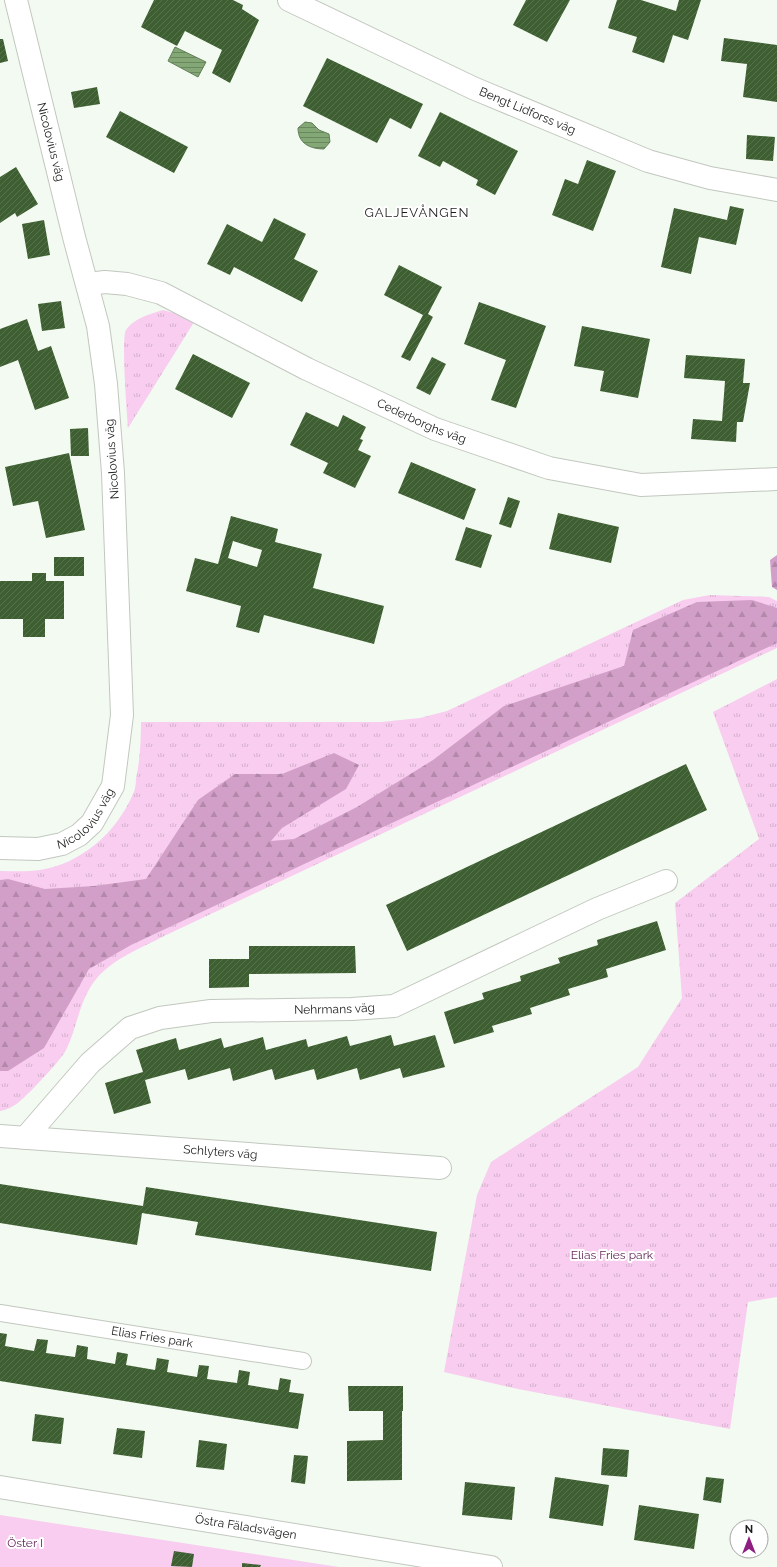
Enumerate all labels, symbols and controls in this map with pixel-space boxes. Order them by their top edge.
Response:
street label: Bengt Lidforss väg [477,84,578,137]
street label: Nicolovius väg [34,101,68,183]
district label: GALJEVÅNGEN [365,204,470,220]
street label: Cederborghs väg [375,396,468,446]
street label: Nicolovius väg [102,418,122,500]
street label: Nicolovius väg [56,786,117,852]
street label: Nehrmans väg [294,1000,375,1017]
street label: Schlyters väg [183,1142,258,1162]
park label: Elias Fries park [571,1248,654,1262]
street label: Elias Fries park [110,1324,195,1351]
street label: Östra Fäladsvägen [194,1512,298,1542]
north arrow [729,1519,769,1559]
text: N [745,1523,753,1536]
park label: Öster I [7,1536,43,1550]

